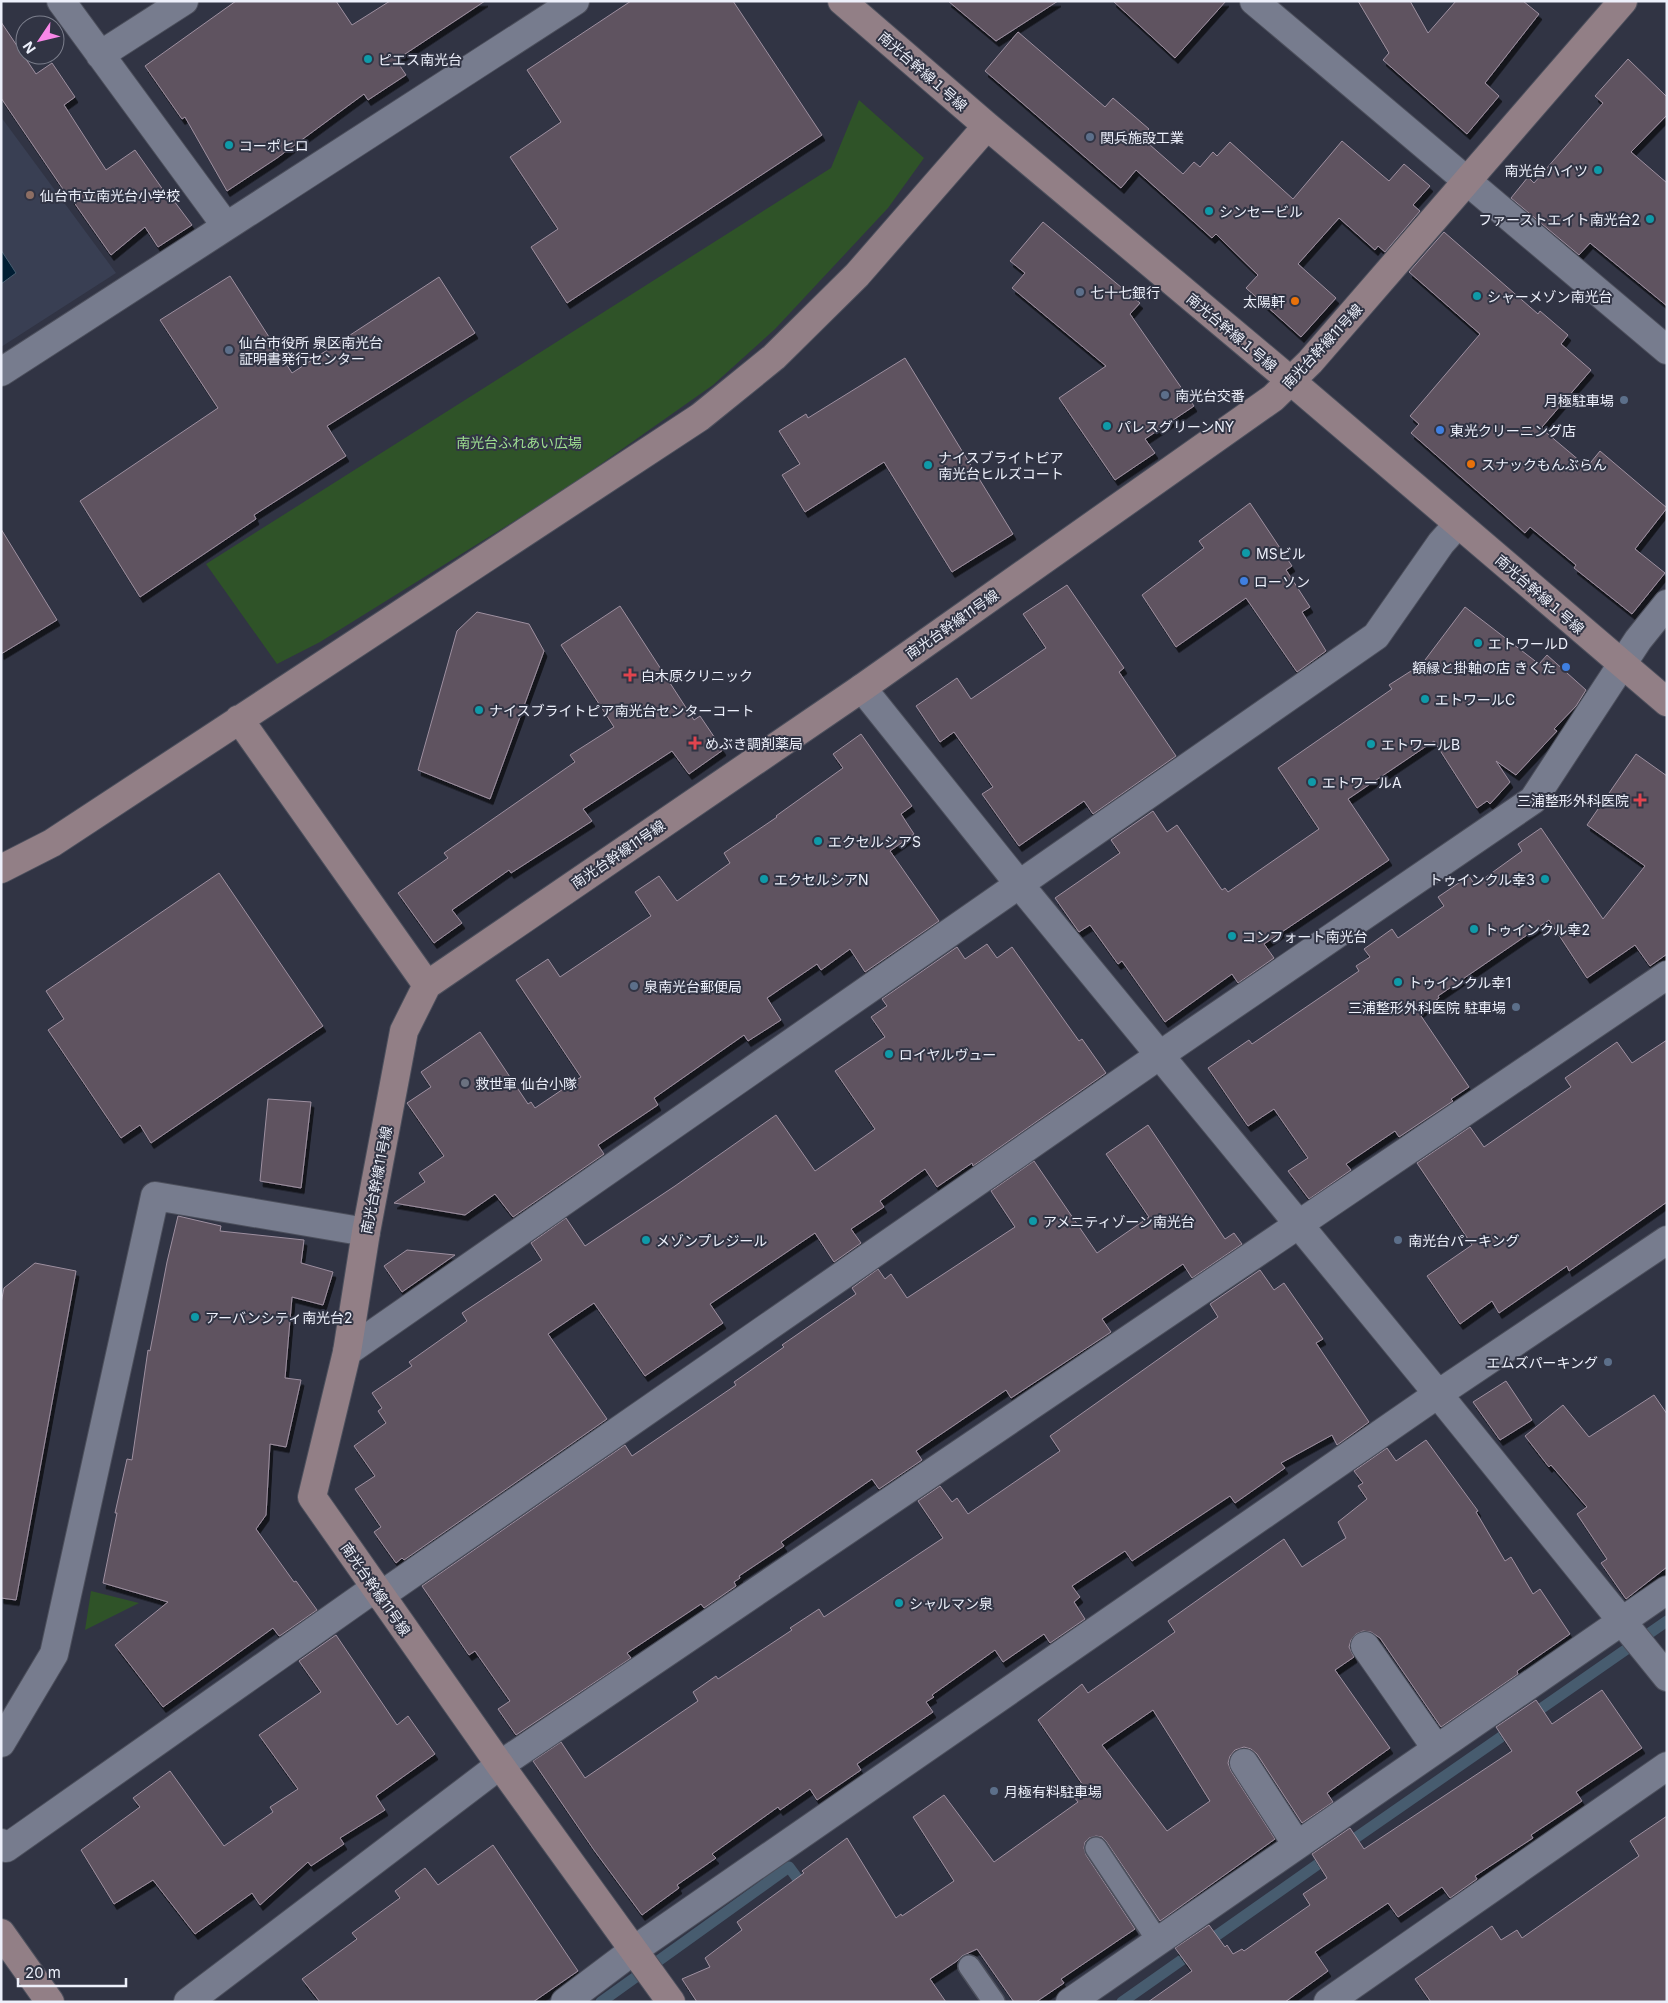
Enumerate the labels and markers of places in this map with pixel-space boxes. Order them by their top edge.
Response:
place label: ピエス南光台 [378,51,462,68]
marker: ピエス南光台 [362,53,374,65]
place label: 関兵施設工業 [1100,129,1184,146]
marker: 関兵施設工業 [1084,131,1096,143]
place label: コーポヒロ [239,137,309,154]
marker: コーポヒロ [223,139,235,151]
place label: 南光台ハイツ [1504,162,1588,179]
marker: 南光台ハイツ [1592,164,1604,176]
place label: 仙台市立南光台小学校 [40,187,180,204]
marker: 仙台市立南光台小学校 [24,189,36,201]
place label: シンセービル [1219,203,1303,220]
marker: シンセービル [1203,205,1215,217]
place label: ファーストエイト南光台2 [1478,211,1640,228]
marker: ファーストエイト南光台2 [1644,213,1656,225]
place label: 七十七銀行 [1090,284,1160,301]
marker: 七十七銀行 [1074,286,1086,298]
place label: シャーメゾン南光台 [1487,288,1612,305]
marker: シャーメゾン南光台 [1471,290,1483,302]
place label: 太陽軒 [1243,293,1285,310]
marker: 太陽軒 [1289,295,1301,307]
place label: 仙台市役所 泉区南光台 証明書発行センター [239,334,383,367]
marker: 仙台市役所 泉区南光台 証明書発行センター [223,344,235,356]
place label: 南光台交番 [1175,387,1245,404]
marker: 南光台交番 [1159,389,1171,401]
place label: 月極駐車場 [1544,392,1614,409]
marker: 月極駐車場 [1618,394,1630,406]
place label: パレスグリーンNY [1117,418,1235,435]
marker: パレスグリーンNY [1101,420,1113,432]
place label: 東光クリーニング店 [1450,422,1576,439]
marker: 東光クリーニング店 [1434,424,1446,436]
place label: ナイスブライトピア 南光台ヒルズコート [938,449,1064,482]
place label: スナックもんぶらん [1481,456,1607,473]
marker: スナックもんぶらん [1465,458,1477,470]
marker: ナイスブライトピア 南光台ヒルズコート [922,459,934,471]
place label: MSビル [1256,545,1306,562]
marker: MSビル [1240,547,1252,559]
place label: ローソン [1254,573,1310,590]
marker: ローソン [1238,575,1250,587]
place label: エトワールD [1488,635,1568,652]
marker: エトワールD [1472,637,1484,649]
place label: 額縁と掛軸の店 きくた [1412,659,1556,676]
marker: 額縁と掛軸の店 きくた [1560,661,1572,673]
place label: 白木原クリニック [641,667,753,684]
marker: 白木原クリニック [623,668,637,682]
place label: エトワールC [1435,691,1515,708]
marker: エトワールC [1419,693,1431,705]
place label: ナイスブライトピア南光台センターコート [489,702,755,719]
marker: ナイスブライトピア南光台センターコート [473,704,485,716]
place label: めぶき調剤薬局 [705,735,803,752]
place label: エトワールB [1381,736,1460,753]
marker: めぶき調剤薬局 [689,737,701,749]
marker: エトワールB [1365,738,1377,750]
place label: エトワールA [1322,774,1402,791]
marker: エトワールA [1306,776,1318,788]
place label: 三浦整形外科医院 [1517,792,1629,809]
marker: 三浦整形外科医院 [1633,793,1647,807]
place label: エクセルシアS [828,833,921,850]
marker: エクセルシアS [812,835,824,847]
place label: エクセルシアN [774,871,869,888]
place label: トゥインクル幸3 [1429,871,1535,888]
marker: エクセルシアN [758,873,770,885]
marker: トゥインクル幸3 [1539,873,1551,885]
place label: トゥインクル幸2 [1484,921,1590,938]
marker: トゥインクル幸2 [1468,923,1480,935]
place label: コンフォート南光台 [1242,928,1368,945]
marker: コンフォート南光台 [1226,930,1238,942]
place label: トゥインクル幸1 [1408,974,1511,991]
marker: トゥインクル幸1 [1392,976,1404,988]
place label: 泉南光台郵便局 [644,978,742,995]
marker: 泉南光台郵便局 [628,980,640,992]
place label: 三浦整形外科医院 駐車場 [1348,999,1506,1016]
marker: 三浦整形外科医院 駐車場 [1510,1001,1522,1013]
place label: ロイヤルヴュー [899,1046,997,1063]
marker: ロイヤルヴュー [883,1048,895,1060]
place label: 救世軍 仙台小隊 [475,1075,577,1092]
marker: 救世軍 仙台小隊 [459,1077,471,1089]
place label: アメニティゾーン南光台 [1043,1213,1195,1230]
marker: アメニティゾーン南光台 [1027,1215,1039,1227]
place label: メゾンプレジール [656,1232,768,1249]
place label: 南光台パーキング [1408,1232,1520,1249]
marker: メゾンプレジール [640,1234,652,1246]
marker: 南光台パーキング [1392,1234,1404,1246]
place label: アーバンシティ南光台2 [205,1309,352,1326]
marker: アーバンシティ南光台2 [189,1311,201,1323]
place label: エムズパーキング [1486,1354,1598,1371]
marker: エムズパーキング [1602,1356,1614,1368]
place label: シャルマン泉 [909,1595,993,1612]
marker: シャルマン泉 [893,1597,905,1609]
place label: 月極有料駐車場 [1004,1783,1102,1800]
marker: 月極有料駐車場 [988,1785,1000,1797]

